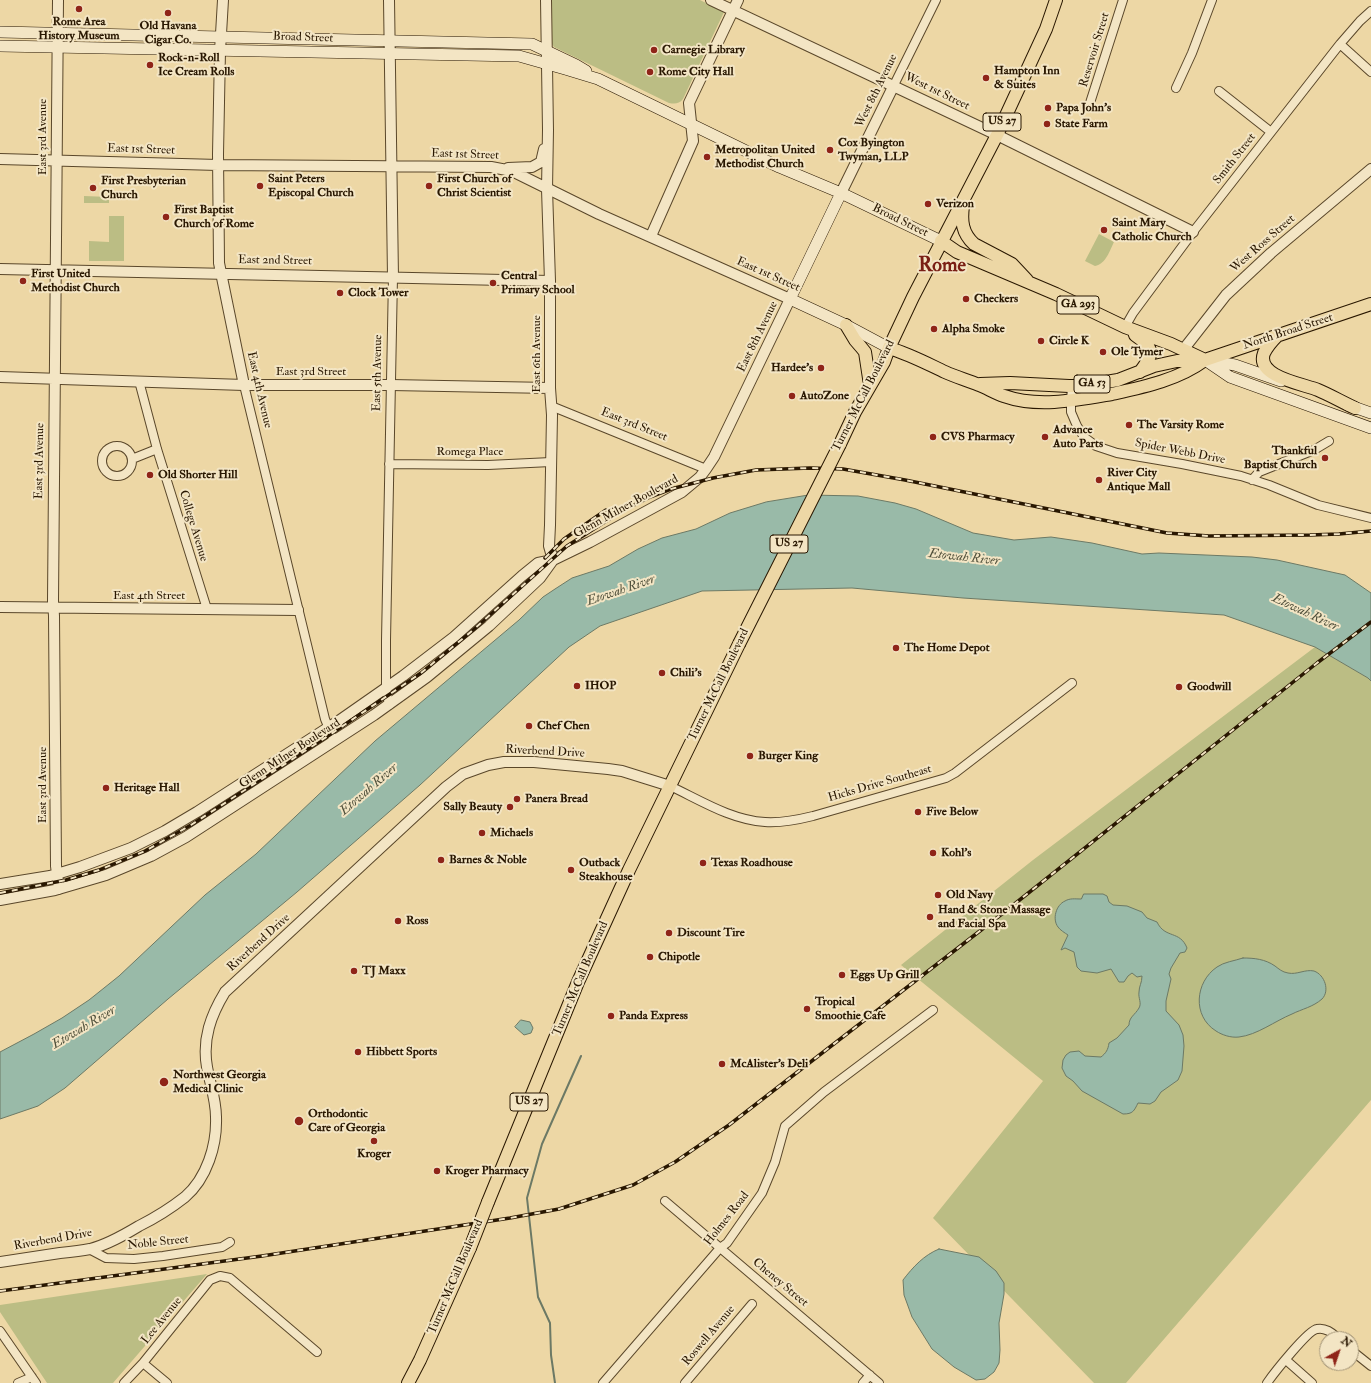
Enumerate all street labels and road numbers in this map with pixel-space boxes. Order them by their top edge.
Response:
street label: Reservoir Street [1077,11,1113,89]
street label: Broad Street [273,30,333,46]
street label: West 8th Avenue [853,52,901,130]
street label: West 1st Street [902,70,972,114]
street label: East 3rd Avenue [36,99,50,175]
road number: US 27 [983,113,1021,131]
street label: Smith Street [1211,131,1259,187]
street label: East 1st Street [107,142,175,158]
street label: East 1st Street [431,147,499,163]
street label: Broad Street [870,201,930,241]
street label: West Ross Street [1228,212,1298,276]
street label: East 2nd Street [238,253,312,269]
street label: East 1st Street [734,255,802,295]
road number: GA 293 [1057,296,1099,314]
street label: East 8th Avenue [735,299,781,375]
street label: North Broad Street [1241,311,1335,353]
street label: East 6th Avenue [530,315,544,393]
street label: East 5th Avenue [370,334,386,412]
street label: Turner McCall Boulevard [830,338,898,454]
street label: East 4th Avenue [243,350,275,430]
street label: East 3rd Street [276,365,346,379]
road number: GA 53 [1074,375,1110,393]
street label: East 3rd Street [599,405,669,445]
street label: East 3rd Avenue [32,423,48,499]
street label: Spider Webb Drive [1134,436,1226,468]
street label: Romega Place [437,445,503,459]
street label: Glenn Milner Boulevard [571,472,681,542]
street label: College Avenue [175,489,211,563]
road number: US 27 [770,535,808,553]
street label: East 4th Street [113,589,185,603]
street label: Turner McCall Boulevard [685,626,753,744]
street label: Glenn Milner Boulevard [237,716,343,792]
street label: Riverbend Drive [505,743,585,761]
street label: East 3rd Avenue [36,747,50,823]
street label: Hicks Drive Southeast [827,762,933,806]
street label: Riverbend Drive [225,911,293,975]
street label: Turner McCall Boulevard [550,919,612,1039]
road number: US 27 [510,1093,548,1111]
street label: Holmes Road [701,1189,753,1249]
street label: Turner McCall Boulevard [425,1217,487,1337]
street label: Riverbend Drive [13,1226,93,1254]
street label: Noble Street [127,1233,189,1253]
street label: Cheney Street [749,1256,811,1310]
street label: Lee Avenue [139,1295,185,1347]
street label: Roswell Avenue [680,1303,738,1369]

